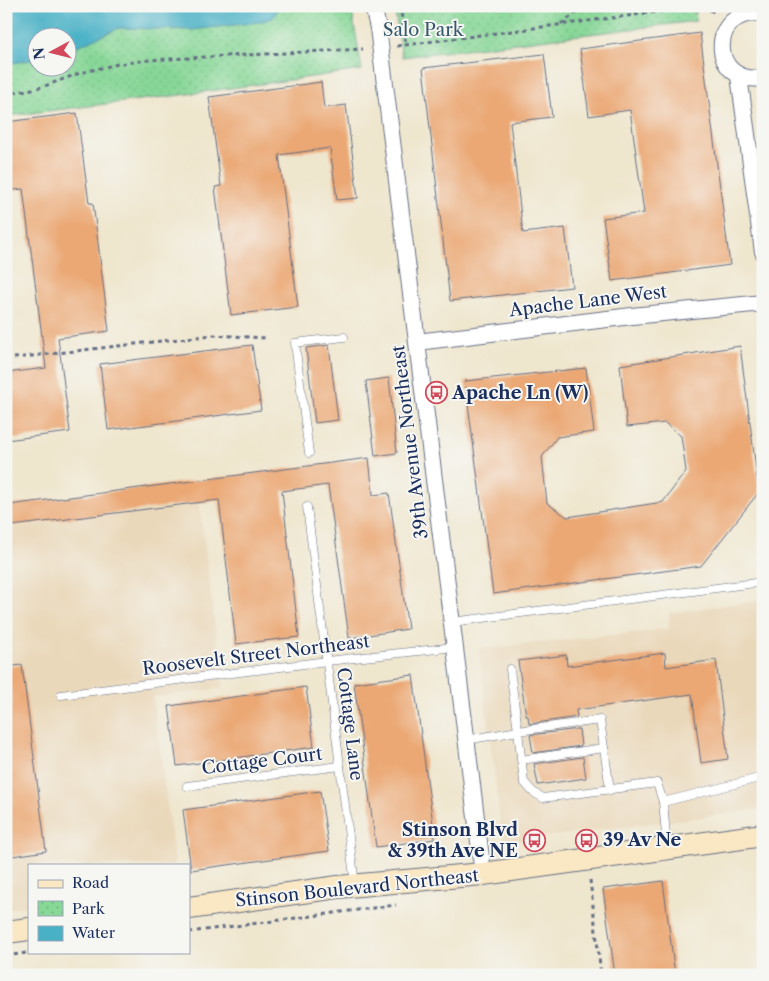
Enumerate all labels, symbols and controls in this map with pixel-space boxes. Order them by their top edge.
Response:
park label: Salo Park [383,19,465,41]
north arrow [28,28,78,78]
text: N [29,46,49,61]
street label: Apache Lane West [507,280,669,322]
street label: 39th Avenue Northeast [387,343,433,540]
bus stop icon: Apache Ln (W) [424,381,448,405]
place label: Apache Ln (W) [451,382,588,404]
street label: Roosevelt Street Northeast [141,630,371,680]
street label: Cottage Lane [332,666,368,782]
street label: Cottage Court [200,743,324,779]
place label: Stinson Blvd & 39th Ave NE [387,819,518,862]
bus stop icon: Stinson Blvd & 39th Ave NE [522,828,546,852]
bus stop icon: 39 Av Ne [575,828,599,852]
place label: 39 Av Ne [603,829,682,851]
legend [28,864,190,954]
street label: Stinson Boulevard Northeast [234,864,480,912]
text: Road [72,873,109,892]
text: Park [72,899,106,918]
text: Water [71,923,116,942]

